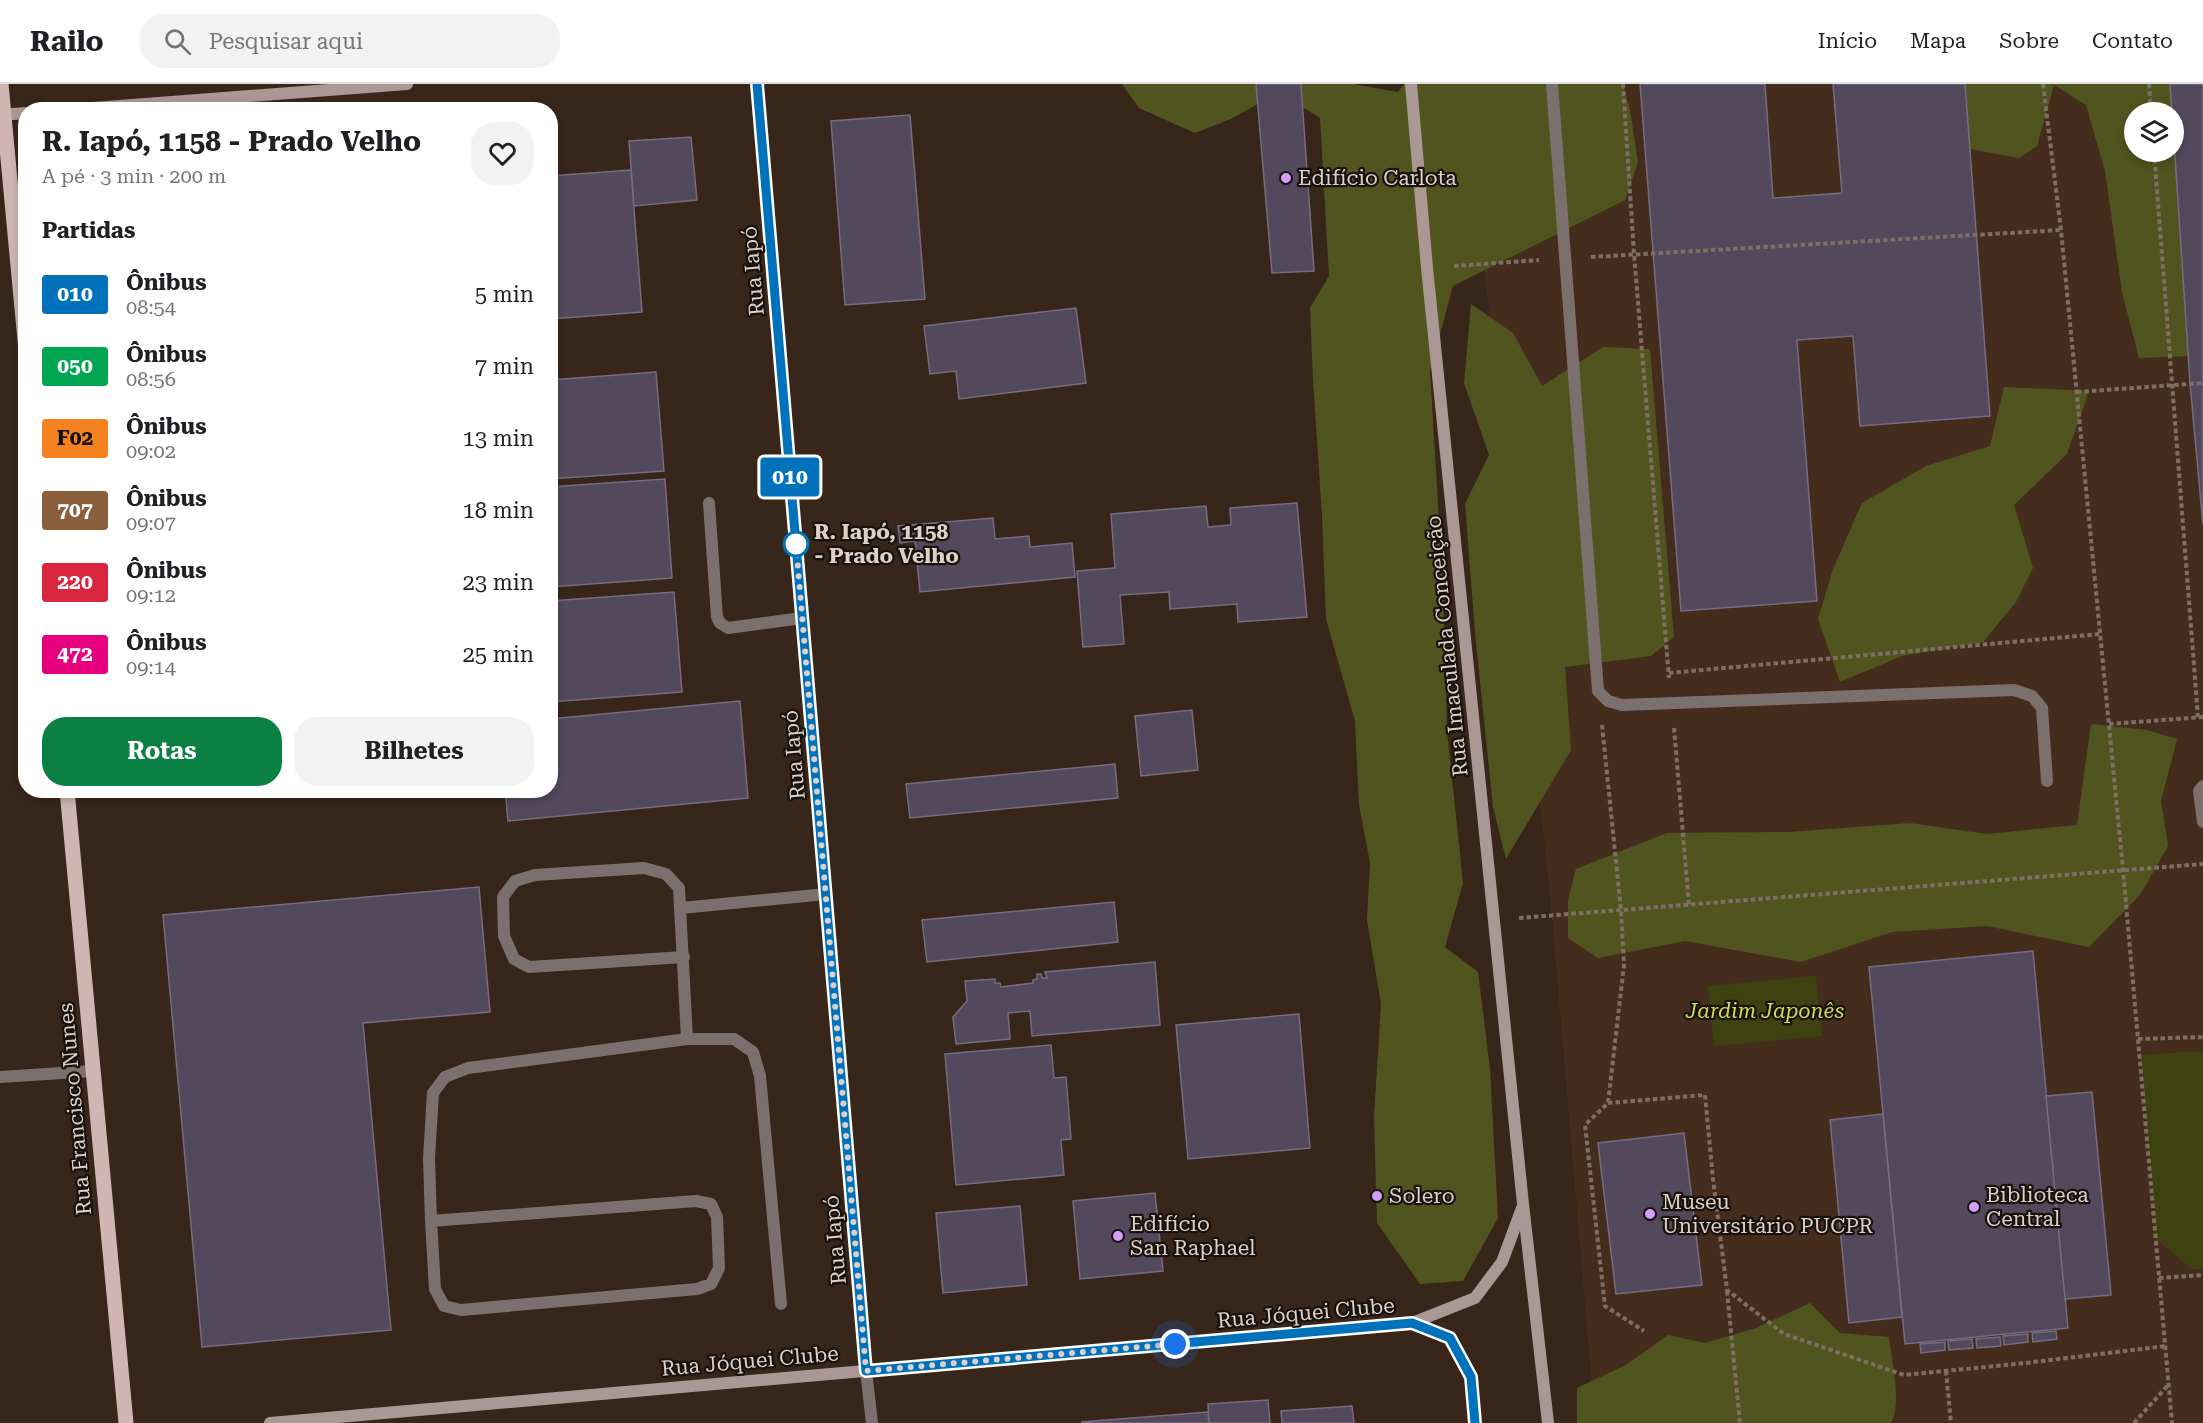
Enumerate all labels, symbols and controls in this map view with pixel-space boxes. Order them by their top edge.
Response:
search box [140,14,560,68]
text: Railo [30,25,104,58]
icon: search [161,25,194,58]
text: Pesquisar aqui [209,29,363,54]
text: Início [1818,29,1877,53]
text: Mapa [1910,29,1966,53]
text: Sobre [1999,29,2059,53]
text: Contato [2092,29,2173,53]
map controls [2124,102,2184,162]
button: layers [2124,102,2184,162]
button: heart [471,122,534,185]
text: R. Iapó, 1158 - Prado Velho [42,125,421,158]
text: A pé · 3 min · 200 m [42,164,226,188]
place label: Edifício Carlota [1298,166,1457,190]
marker: Edifício Carlota [1279,171,1293,185]
text: Partidas [42,218,135,243]
street label: Rua Iapó [737,225,769,317]
text: Ônibus [126,270,207,295]
text: 010 [57,282,93,306]
text: 5 min [475,282,534,307]
text: 08:54 [126,295,176,319]
text: Ônibus [126,342,207,367]
text: 050 [57,354,93,378]
text: 7 min [475,354,534,379]
text: 08:56 [126,367,176,391]
text: Ônibus [126,414,207,439]
text: F02 [57,426,93,450]
text: 13 min [463,426,534,451]
text: 09:02 [126,439,176,463]
line badge: 010 [756,458,824,496]
text: 010 [772,465,808,489]
text: Ônibus [126,486,207,511]
text: 707 [57,498,93,522]
text: 18 min [463,498,534,523]
text: 09:07 [126,511,176,535]
street label: Rua Imaculada Conceição [1421,514,1473,778]
place label: R. Iapó, 1158 - Prado Velho [814,520,959,568]
marker: R. Iapó, 1158 - Prado Velho [783,531,809,557]
text: Ônibus [126,558,207,583]
text: 220 [57,570,93,594]
text: 23 min [463,570,534,595]
text: 09:12 [126,583,176,607]
text: Ônibus [126,630,207,655]
text: 472 [57,642,93,666]
text: 25 min [463,642,534,667]
text: 09:14 [126,655,176,679]
street label: Rua Iapó [778,709,810,801]
button: Rotas [42,717,282,786]
button: Bilhetes [294,717,534,786]
park label: Jardim Japonês [1685,999,1844,1023]
street label: Rua Francisco Nunes [54,1002,96,1216]
place label: Biblioteca Central [1986,1183,2089,1231]
place label: Solero [1389,1184,1455,1208]
marker: Solero [1370,1189,1384,1203]
place label: Museu Universitário PUCPR [1662,1190,1874,1238]
street label: Rua Iapó [819,1194,851,1286]
marker: Biblioteca Central [1967,1200,1981,1214]
marker: Museu Universitário PUCPR [1643,1207,1657,1221]
place label: Edifício San Raphael [1130,1212,1256,1260]
marker: Edifício San Raphael [1111,1229,1125,1243]
street label: Rua Jóquei Clube [1216,1293,1396,1333]
your location [1160,1329,1190,1359]
street label: Rua Jóquei Clube [660,1341,840,1381]

